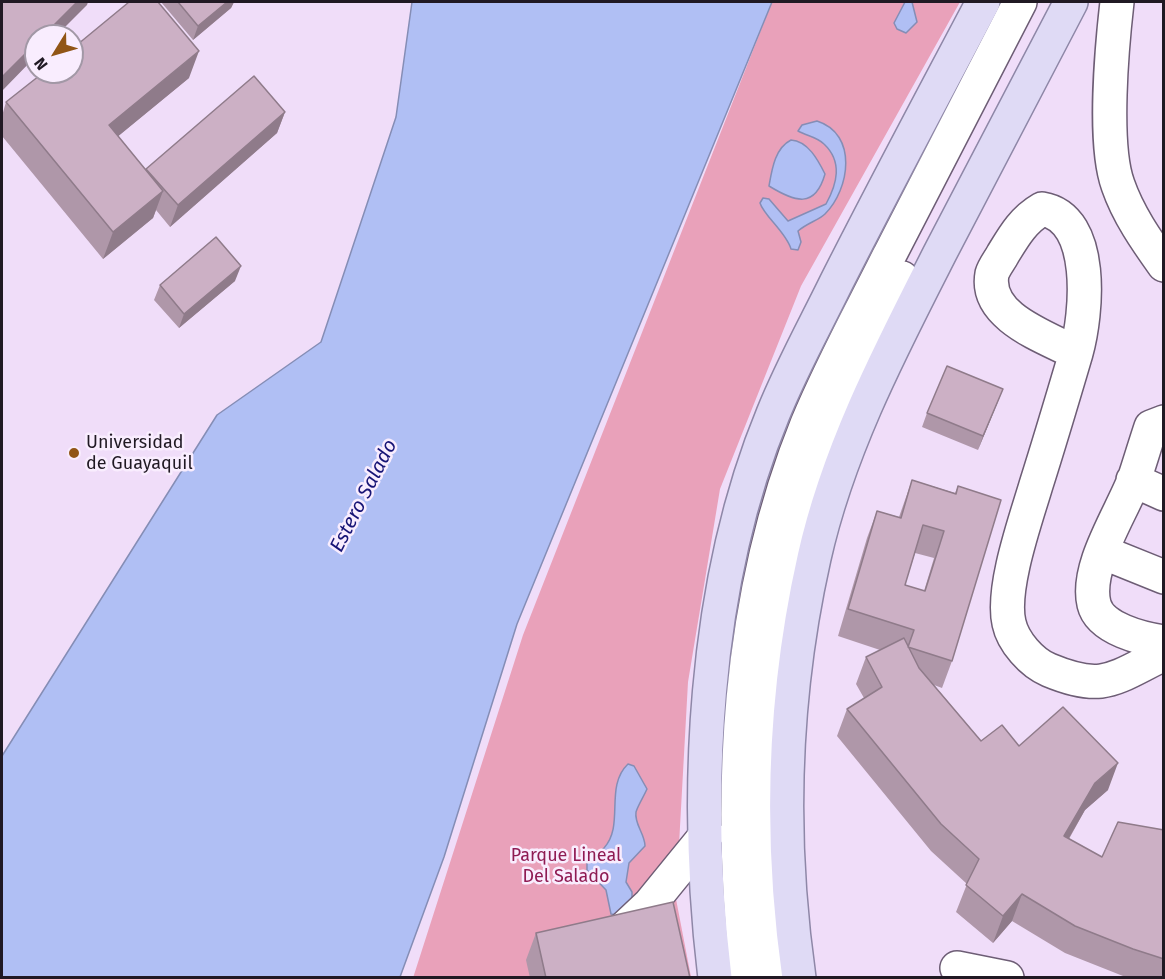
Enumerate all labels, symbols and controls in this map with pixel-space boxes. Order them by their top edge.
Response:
north arrow [24,24,84,84]
text: N [30,54,52,74]
place label: Universidad de Guayaquil [86,432,193,474]
water label: Estero Salado [325,436,403,556]
marker: Universidad de Guayaquil [67,446,81,460]
park label: Parque Lineal Del Salado [511,845,621,888]

